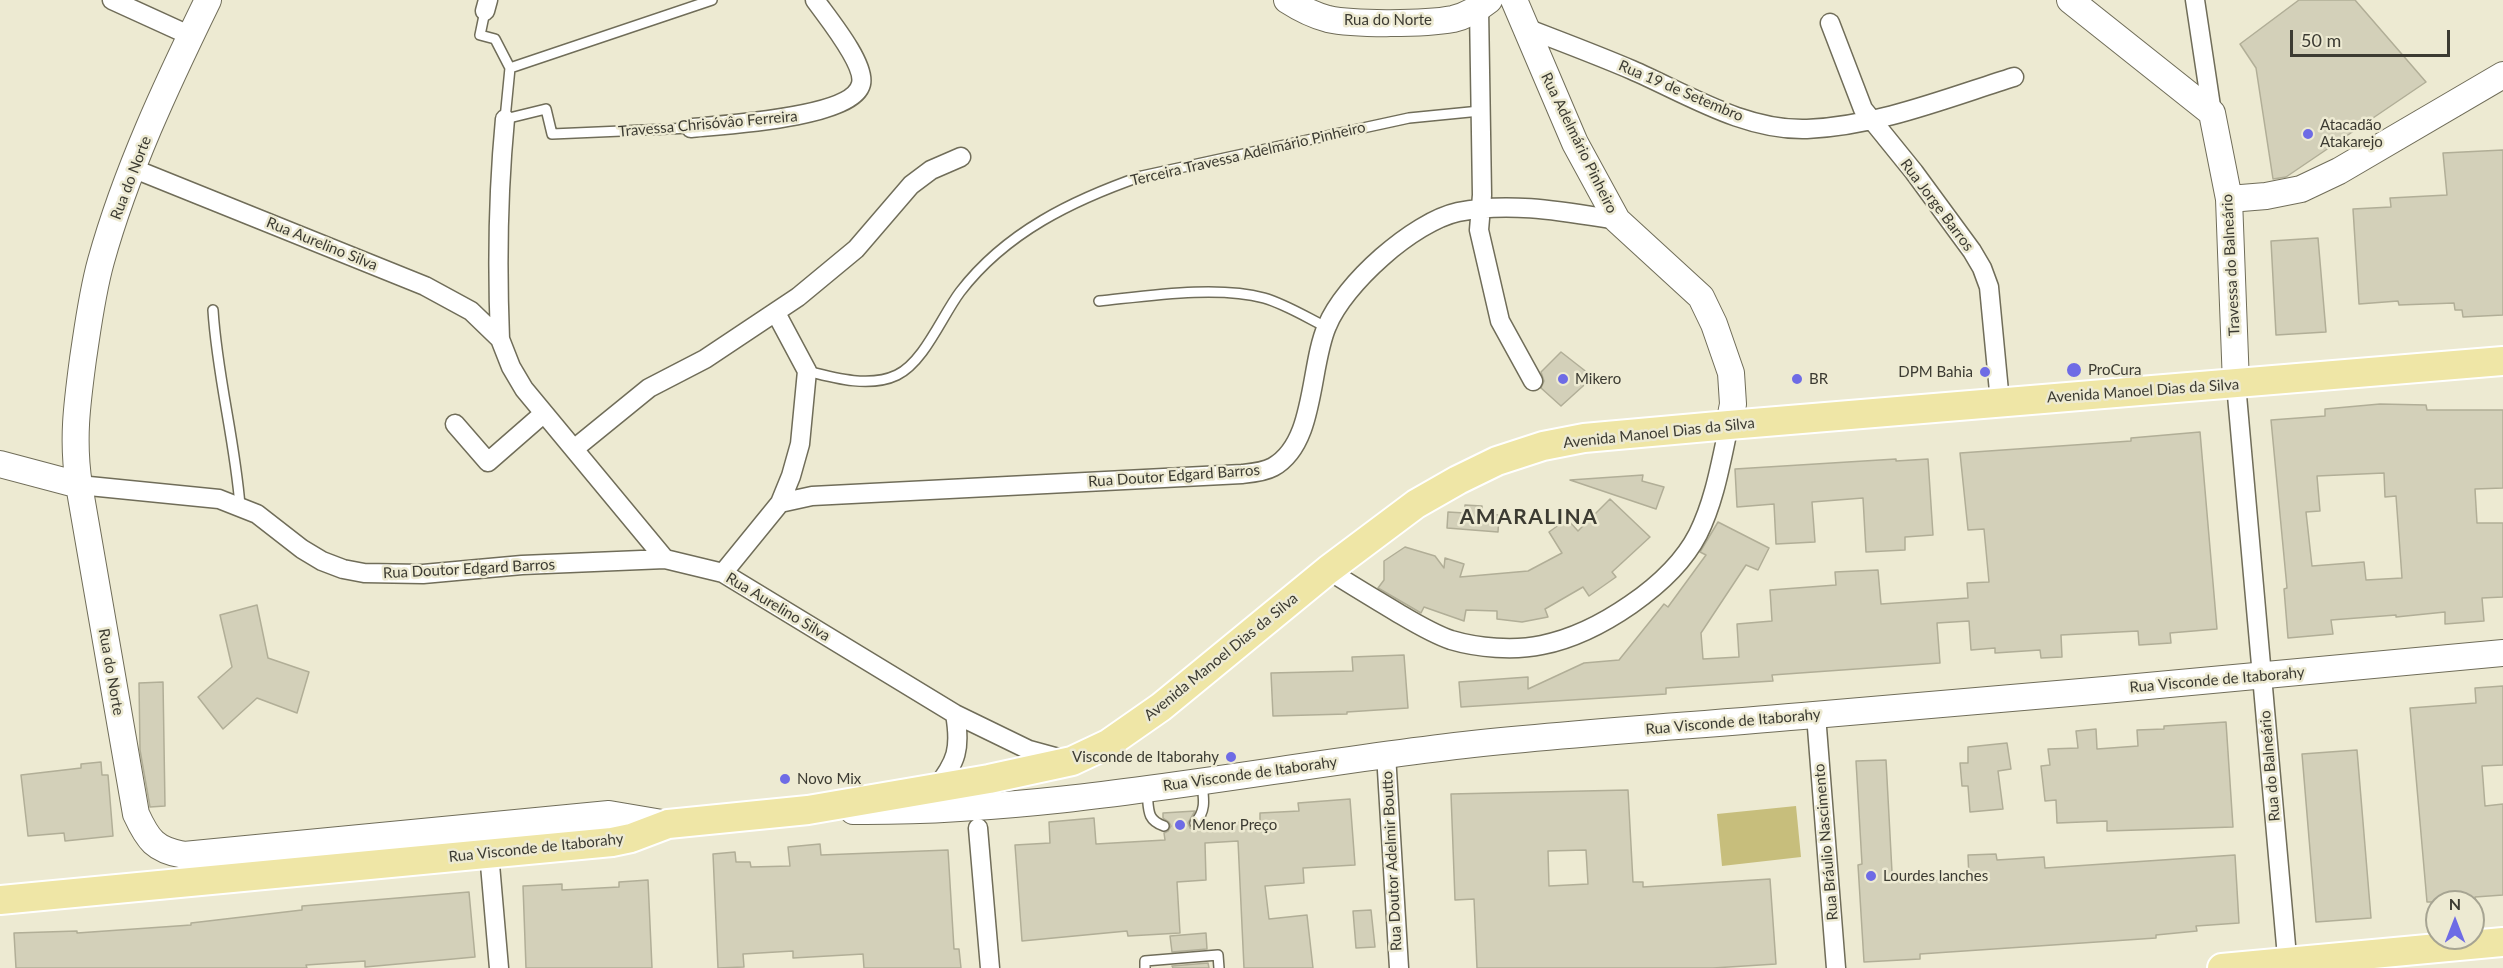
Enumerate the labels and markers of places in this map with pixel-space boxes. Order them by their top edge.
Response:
place label: Atacadão Atakarejo [2320,116,2383,151]
marker: Atacadão Atakarejo [2301,127,2315,141]
marker: ProCura [2065,361,2083,379]
place label: ProCura [2088,361,2141,379]
place label: DPM Bahia [1898,363,1973,381]
marker: DPM Bahia [1978,365,1992,379]
place label: Mikero [1575,370,1621,388]
place label: BR [1809,370,1828,388]
marker: Mikero [1556,372,1570,386]
marker: BR [1790,372,1804,386]
place label: Visconde de Itaborahy [1072,748,1219,766]
marker: Visconde de Itaborahy [1224,750,1238,764]
place label: Novo Mix [797,770,861,788]
marker: Novo Mix [778,772,792,786]
place label: Menor Preço [1192,816,1277,834]
marker: Menor Preço [1173,818,1187,832]
place label: Lourdes lanches [1883,867,1988,885]
marker: Lourdes lanches [1864,869,1878,883]

